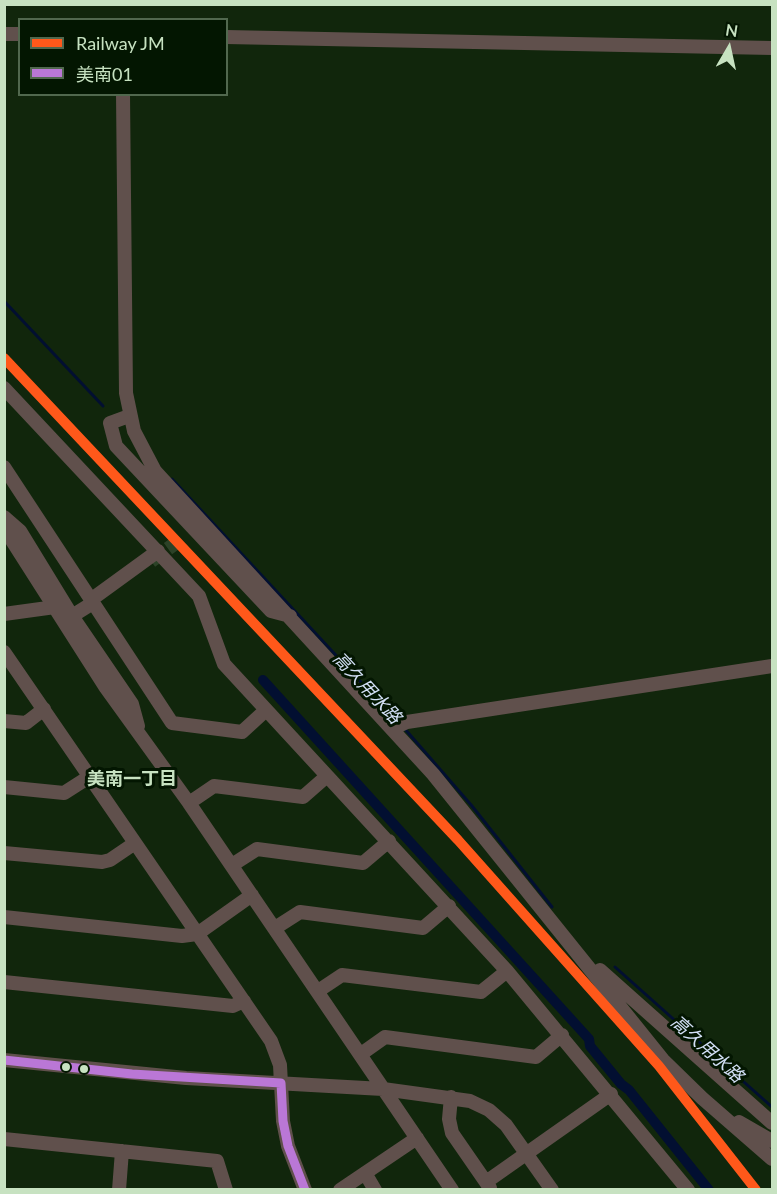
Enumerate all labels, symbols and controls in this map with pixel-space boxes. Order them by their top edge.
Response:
legend [18,18,228,96]
north arrow [699,18,759,78]
text: N [724,19,739,40]
text: Railway JM [76,32,165,54]
text: 美南01 [76,63,133,85]
water label: 高久用水路 [328,648,406,728]
district label: 美南一丁目 [87,768,177,790]
water label: 高久用水路 [666,1011,748,1087]
unlabelled marker [60,1061,72,1073]
unlabelled marker [78,1063,90,1075]

